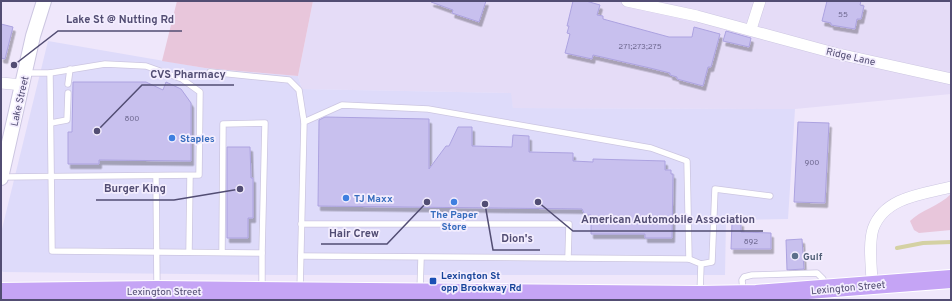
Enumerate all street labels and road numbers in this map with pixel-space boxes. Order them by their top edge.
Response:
street label: Ridge Lane [825,45,877,69]
street label: Lake Street [8,75,33,128]
street label: Lexington Street [810,279,886,298]
street label: Lexington Street [127,286,201,299]

